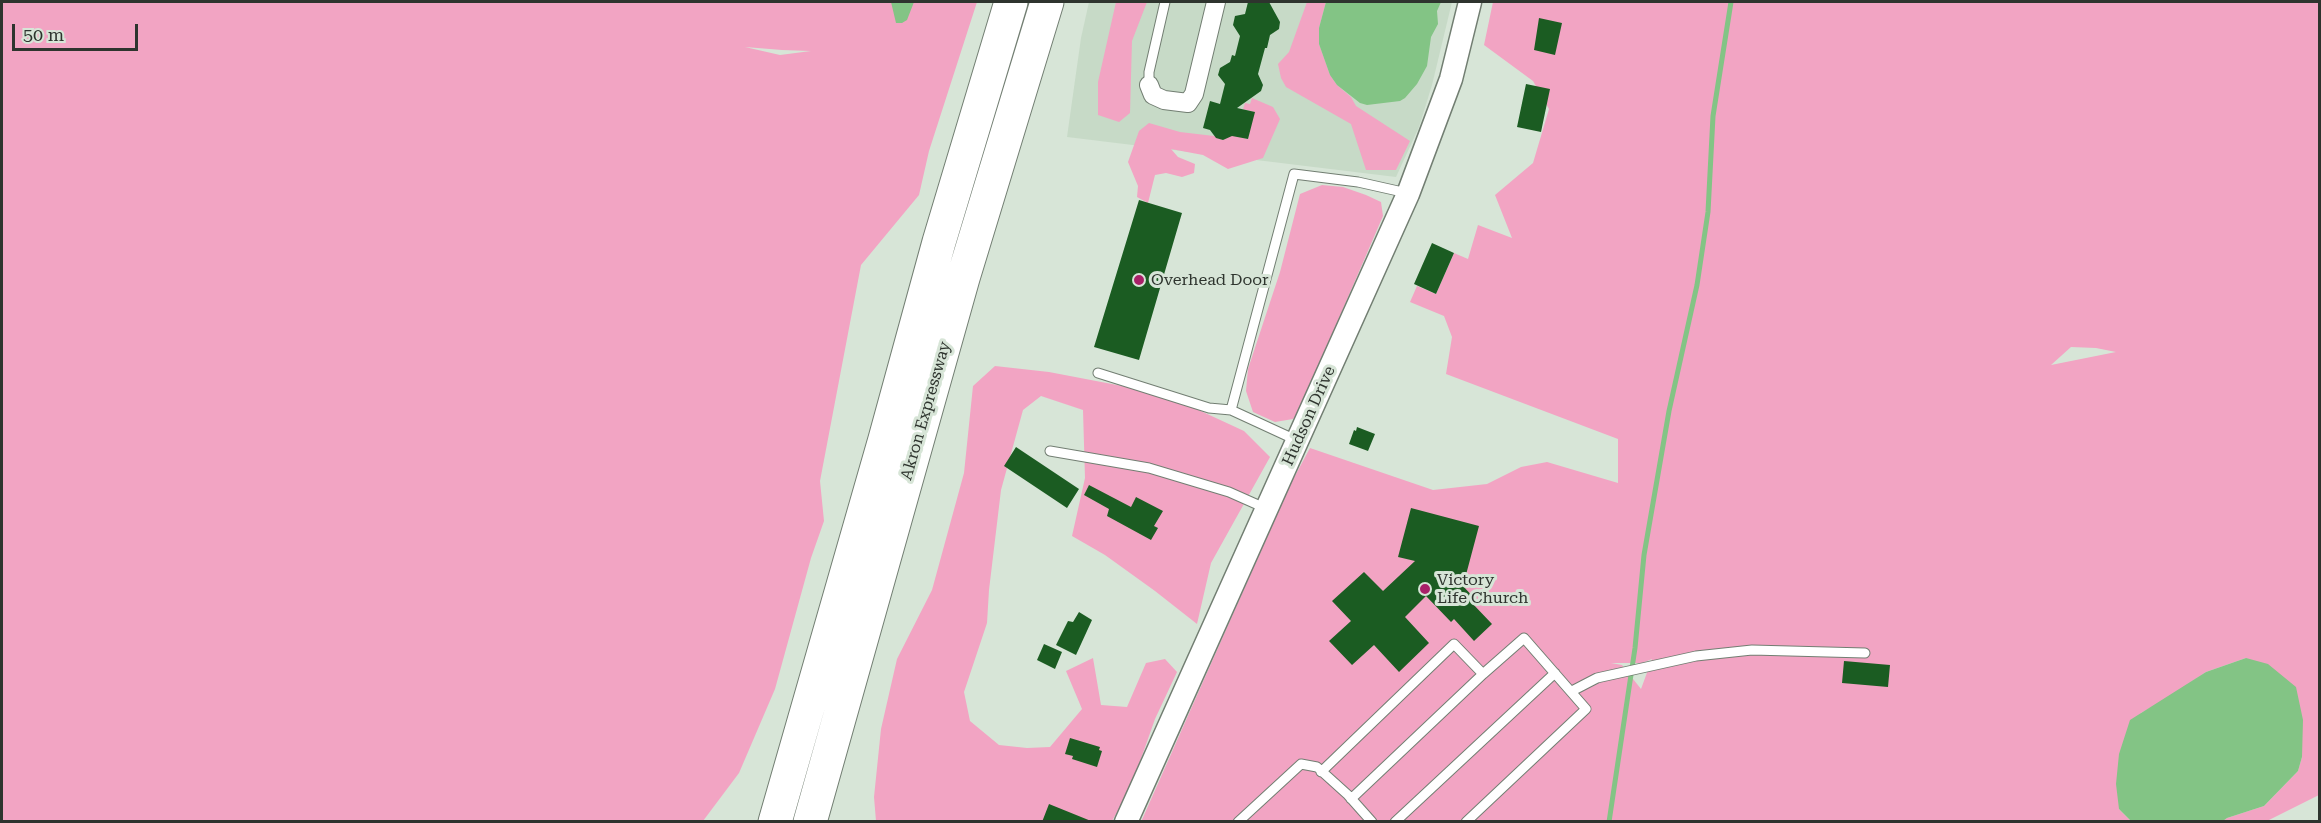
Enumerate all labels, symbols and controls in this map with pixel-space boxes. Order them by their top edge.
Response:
scale bar [15,12,141,50]
text: 50 m [23,24,64,45]
place label: Overhead Door [1151,270,1269,290]
marker: Overhead Door [1132,273,1146,287]
street label: Akron Expressway [897,340,955,482]
street label: Hudson Drive [1278,363,1340,469]
place label: Victory Life Church [1437,570,1528,608]
marker: Victory Life Church [1418,582,1432,596]

